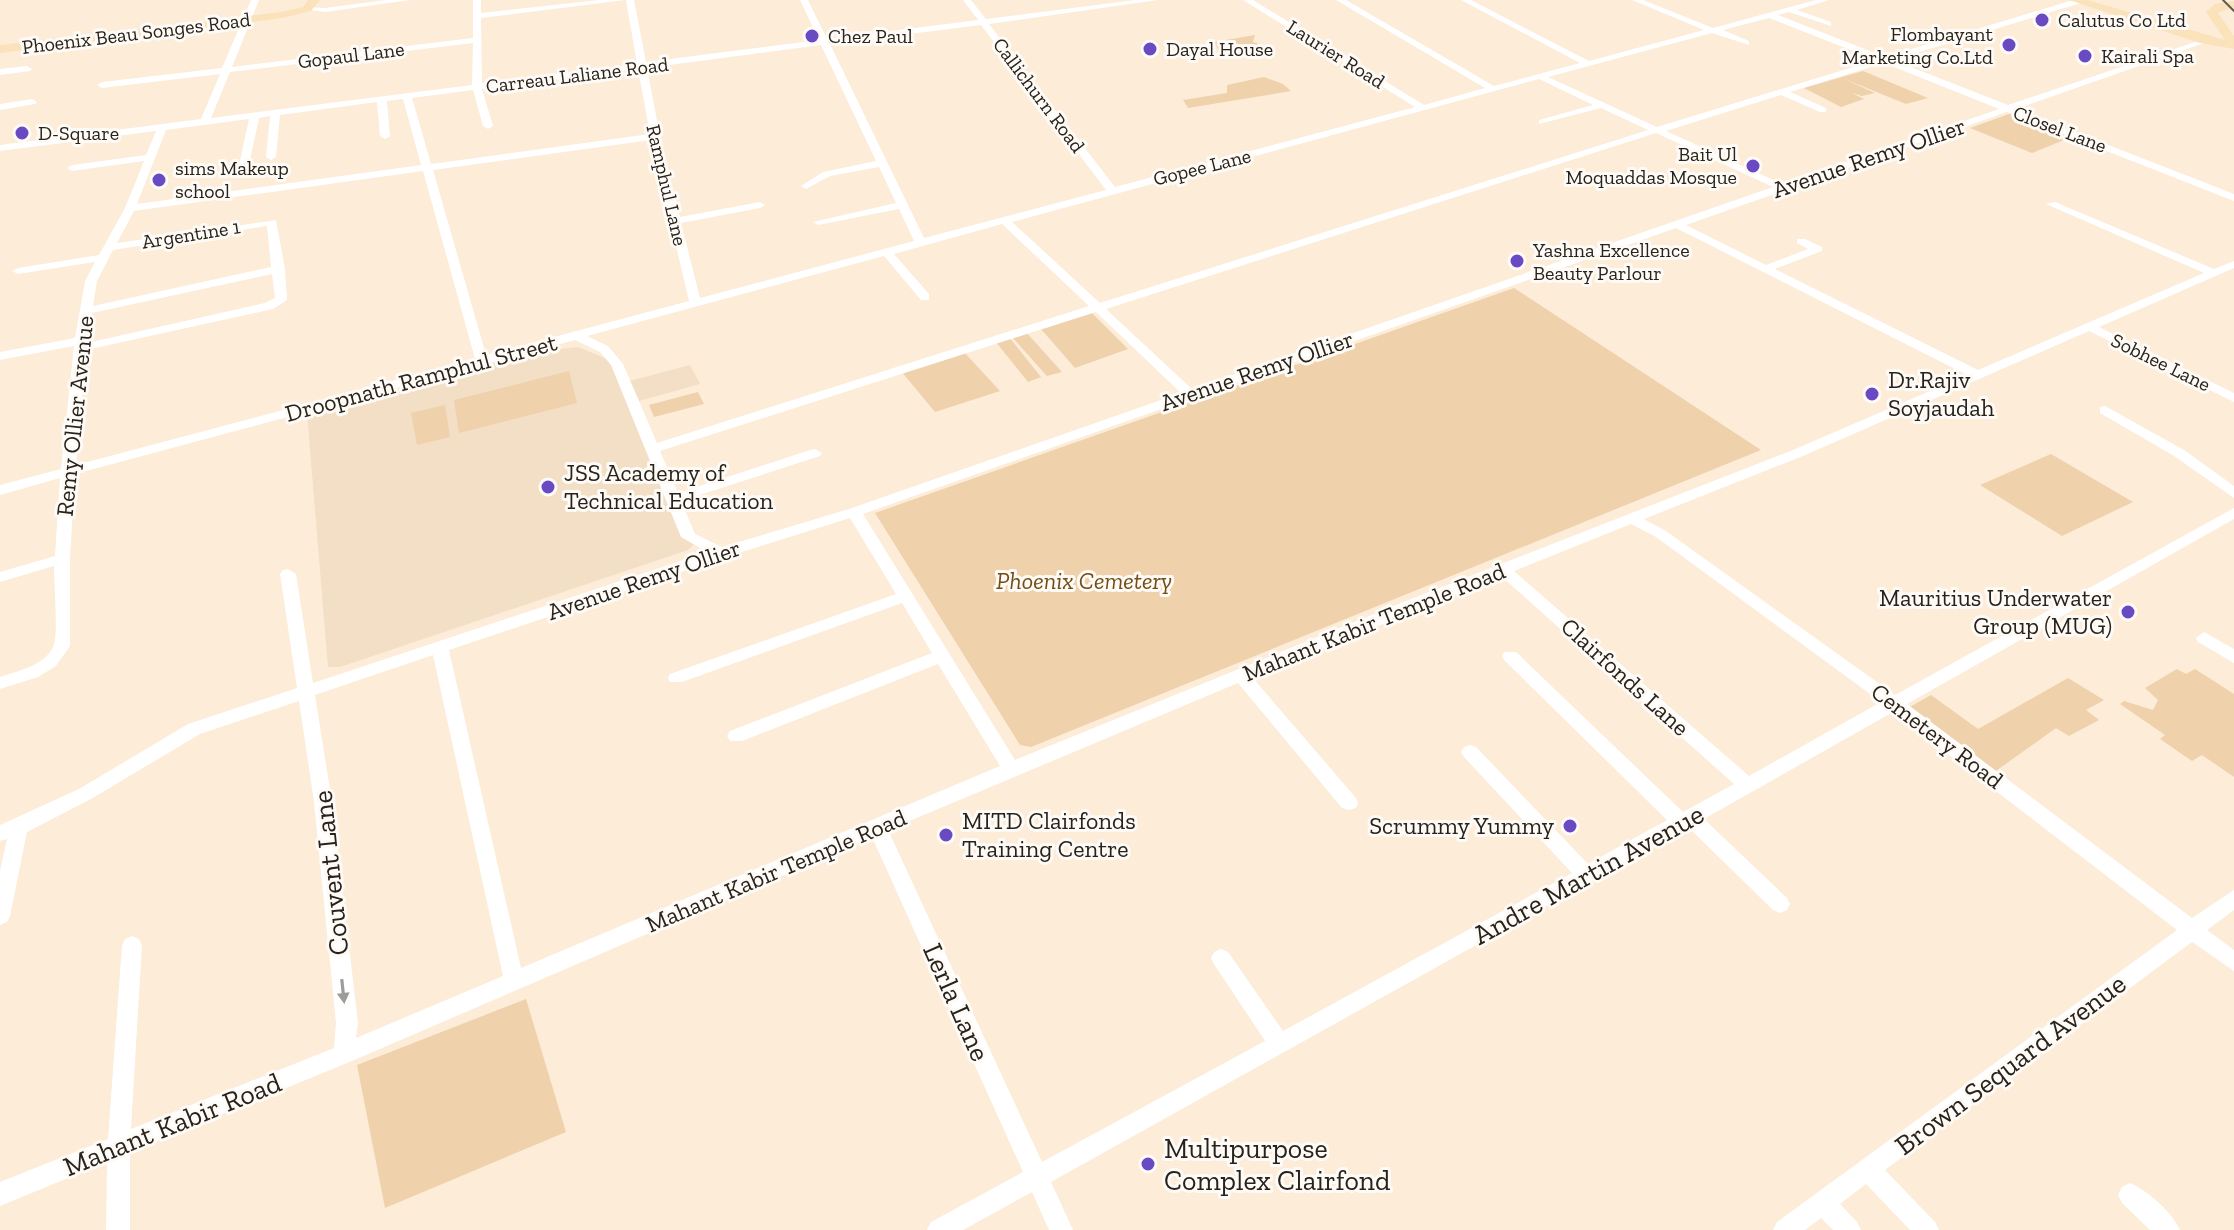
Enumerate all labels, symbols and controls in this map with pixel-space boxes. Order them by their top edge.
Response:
street label: Phoenix Beau Songes Road [20,7,252,59]
place label: Calutus Co Ltd [2058,8,2186,32]
marker: Calutus Co Ltd [2033,11,2051,29]
street label: Laurier Road [1283,14,1389,94]
place label: Flombayant Marketing Co.Ltd [1842,22,1994,69]
place label: Chez Paul [828,24,913,48]
marker: Chez Paul [803,27,821,45]
street label: Callichurn Road [988,33,1090,157]
marker: Flombayant Marketing Co.Ltd [2000,36,2018,54]
street label: Gopaul Lane [296,37,406,73]
place label: Dayal House [1166,37,1273,61]
marker: Dayal House [1141,40,1159,58]
place label: Kairali Spa [2101,44,2194,68]
marker: Kairali Spa [2076,47,2094,65]
street label: Carreau Laliane Road [484,52,670,98]
street label: Closel Lane [2010,100,2110,158]
street label: Avenue Remy Ollier [1768,111,1969,204]
place label: D-Square [38,121,119,145]
street label: Ramphul Lane [641,122,693,248]
marker: D-Square [13,124,31,142]
place label: Bait Ul Moquaddas Mosque [1566,142,1737,189]
street label: Gopee Lane [1151,143,1253,191]
place label: sims Makeup school [175,156,289,203]
marker: Bait Ul Moquaddas Mosque [1744,157,1762,175]
marker: sims Makeup school [150,171,168,189]
street label: Argentine 1 [140,214,242,254]
place label: Yashna Excellence Beauty Parlour [1532,238,1690,285]
marker: Yashna Excellence Beauty Parlour [1508,252,1526,270]
street label: Remy Ollier Avenue [50,314,99,518]
street label: Avenue Remy Ollier [1156,324,1357,417]
street label: Droopnath Ramphul Street [282,327,560,428]
street label: Sobhee Lane [2107,328,2215,396]
place label: Dr.Rajiv Soyjaudah [1888,365,1995,422]
marker: Dr.Rajiv Soyjaudah [1863,385,1881,403]
place label: JSS Academy of Technical Education [564,458,774,515]
marker: JSS Academy of Technical Education [539,478,557,496]
street label: Avenue Remy Ollier [543,533,744,626]
street label: Mahant Kabir Temple Road [1239,556,1509,687]
park label: Phoenix Cemetery [996,566,1172,595]
place label: Mauritius Underwater Group (MUG) [1879,583,2112,640]
marker: Mauritius Underwater Group (MUG) [2119,603,2137,621]
street label: Clairfonds Lane [1555,611,1695,742]
street label: Cemetery Road [1866,677,2009,795]
street label: Couvent Lane [305,789,356,957]
street label: Andre Martin Avenue [1467,797,1710,952]
street label: Mahant Kabir Temple Road [641,802,910,939]
place label: MITD Clairfonds Training Centre [962,806,1136,863]
place label: Scrummy Yummy [1369,811,1555,840]
marker: Scrummy Yummy [1561,817,1579,835]
marker: MITD Clairfonds Training Centre [937,826,955,844]
street label: Lerla Lane [916,938,997,1066]
street label: Brown Sequard Avenue [1888,967,2132,1162]
one-way arrow [337,979,350,1004]
street label: Mahant Kabir Road [58,1066,286,1183]
place label: Multipurpose Complex Clairfond [1164,1132,1390,1197]
marker: Multipurpose Complex Clairfond [1139,1155,1157,1173]

